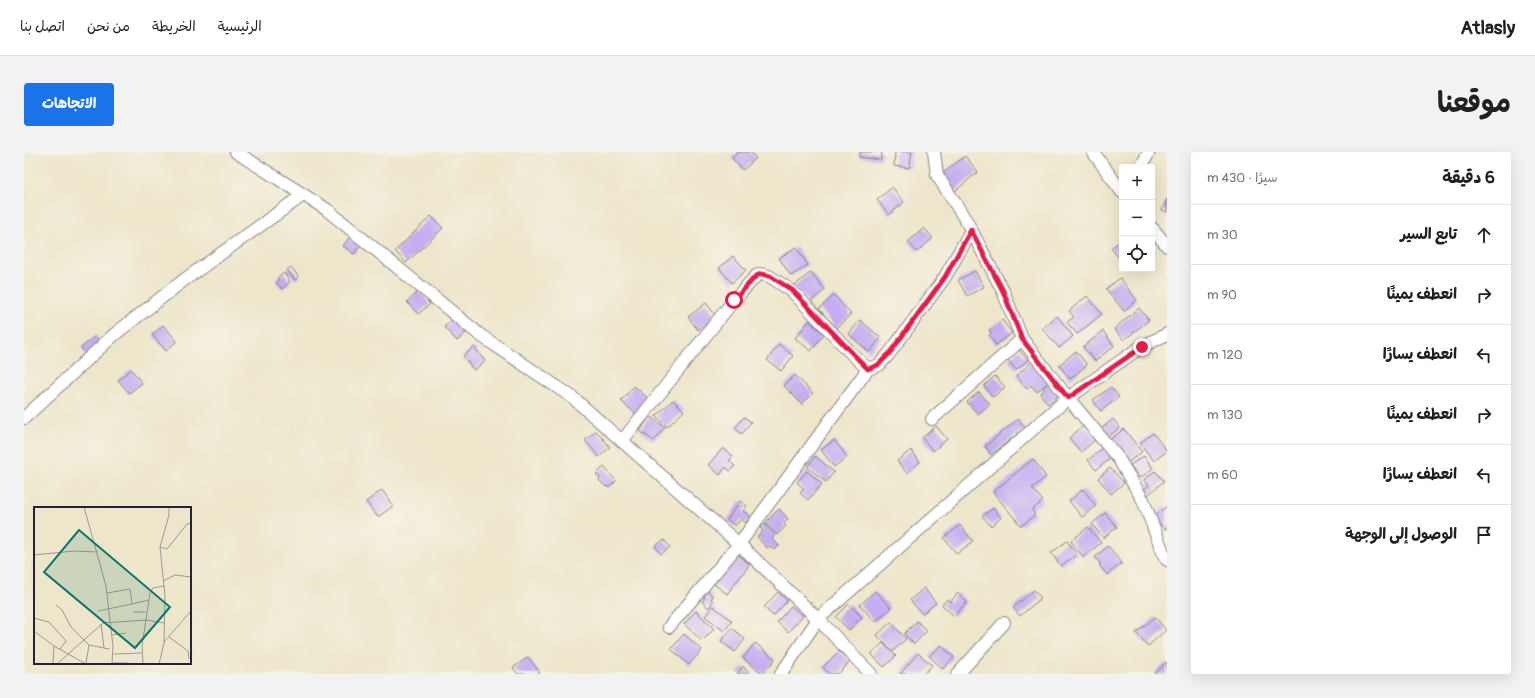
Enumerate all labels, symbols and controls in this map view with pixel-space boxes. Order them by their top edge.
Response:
text: Atlasly [1461,16,1515,40]
text: اتصل بنا [20,18,65,35]
text: من نحن [87,18,130,35]
text: الخريطة [152,18,196,35]
text: الرئيسية [218,18,262,35]
button: الاتجاهات [24,83,114,126]
text: موقعنا [1437,86,1511,121]
map controls [1119,164,1155,272]
button: + [1119,164,1155,200]
text: 6 دقيقة [1442,167,1495,188]
text: سيرًا · 430 m [1207,170,1278,186]
button: − [1119,200,1155,236]
icon: ahead [1473,224,1495,246]
text: تابع السير [1400,225,1457,244]
text: 30 m [1207,227,1238,243]
button: locate [1119,236,1155,272]
icon: right [1473,284,1495,306]
text: انعطف يمينًا [1387,285,1457,304]
text: 90 m [1207,287,1237,303]
route start [725,291,743,309]
route end [1133,338,1151,356]
icon: left [1473,344,1495,366]
text: انعطف يسارًا [1383,345,1457,364]
text: 120 m [1207,347,1243,363]
icon: right [1473,404,1495,426]
text: انعطف يمينًا [1387,405,1457,424]
text: 130 m [1207,407,1243,423]
icon: left [1473,464,1495,486]
text: انعطف يسارًا [1383,465,1457,484]
text: 60 m [1207,467,1238,483]
inset map [34,507,191,664]
icon: arrive [1473,524,1495,546]
text: الوصول إلى الوجهة [1345,525,1457,544]

